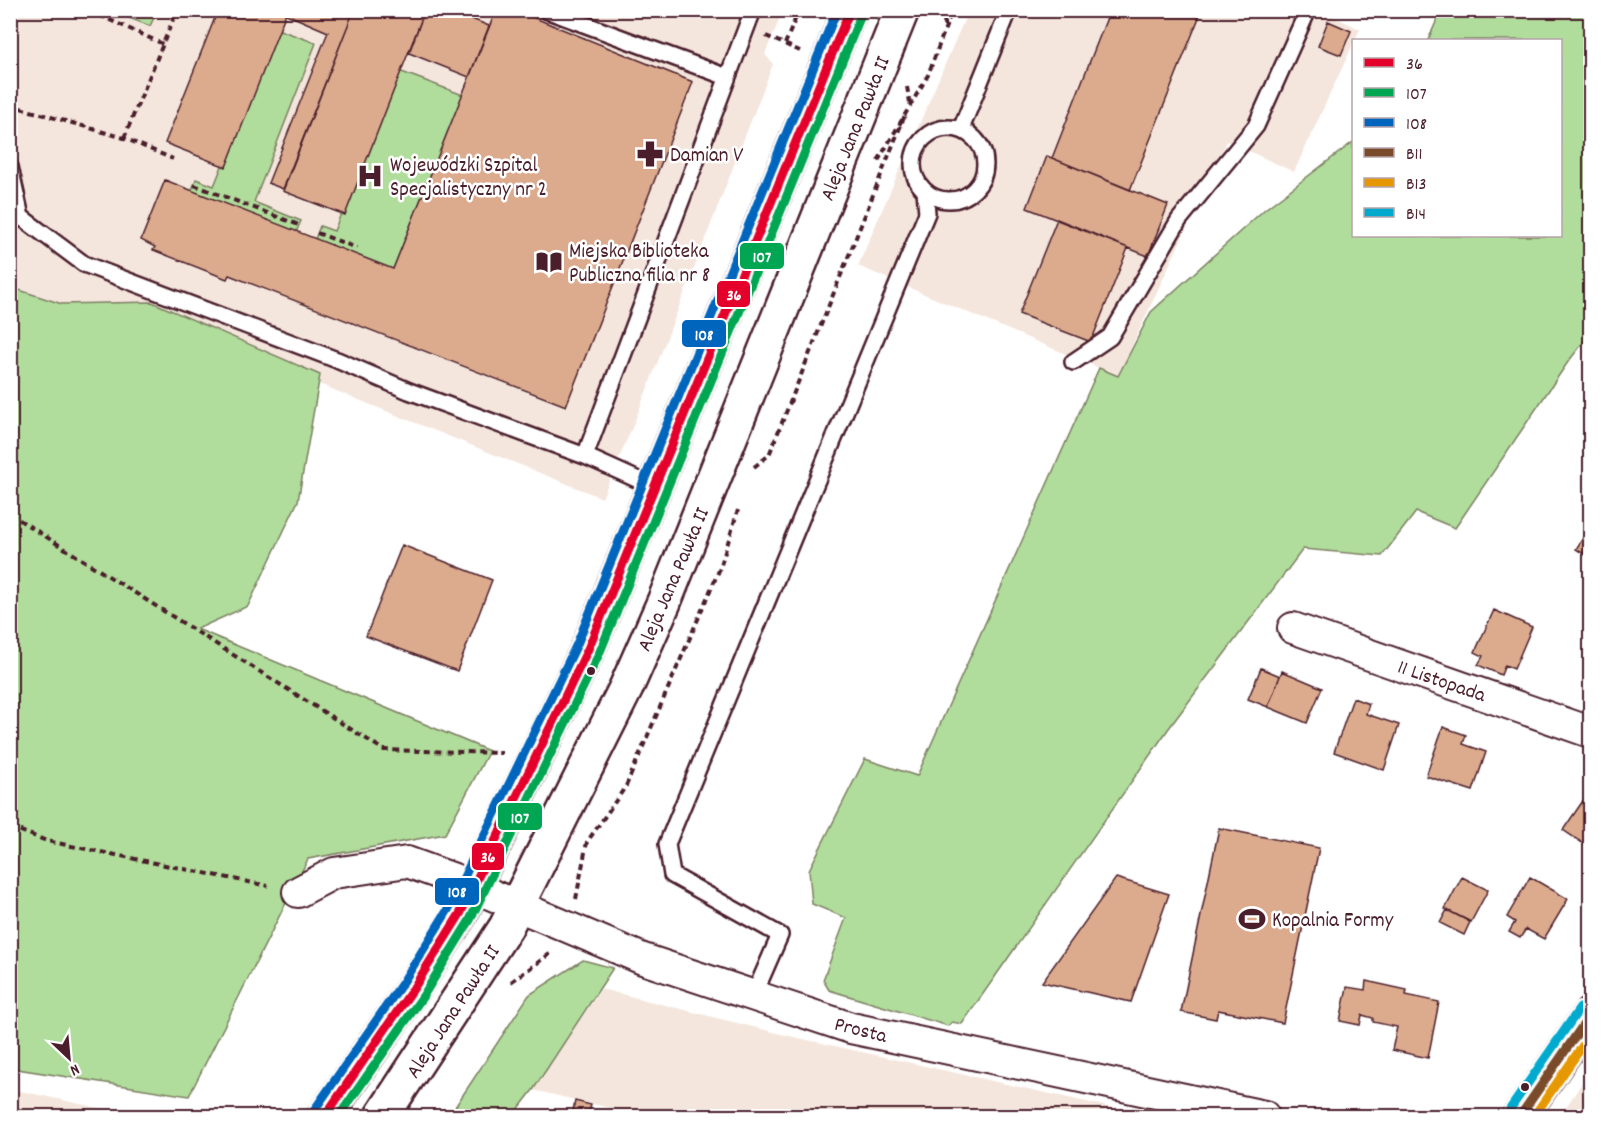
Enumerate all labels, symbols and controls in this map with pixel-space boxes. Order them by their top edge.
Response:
legend [1352,39,1562,237]
street label: Aleja Jana Pawła II [814,52,900,206]
text: 36 [1406,53,1423,78]
text: 107 [1406,83,1427,108]
text: 108 [1406,113,1427,138]
pharmacy icon: Damian V [635,139,665,169]
place label: Damian V [670,142,743,172]
text: B11 [1406,143,1422,168]
place label: Wojewódzki Szpital Specjalistyczny nr 2 [390,152,547,206]
hospital icon: Wojewódzki Szpital Specjalistyczny nr 2 [355,161,385,191]
text: B13 [1406,173,1426,198]
text: B14 [1406,203,1426,228]
place label: Miejska Biblioteka Publiczna filia nr 8 [569,238,710,292]
line badge: 107 [739,242,785,270]
library icon: Miejska Biblioteka Publiczna filia nr 8 [534,247,564,277]
text: 107 [753,247,771,270]
line badge: 36 [716,280,751,308]
text: 36 [727,285,742,308]
line badge: 108 [681,319,727,348]
text: 108 [695,325,714,348]
street label: Aleja Jana Pawła II [631,503,719,657]
street label: 11 Listopada [1393,654,1490,712]
unlabelled marker [585,665,597,677]
line badge: 107 [497,802,543,831]
text: 107 [511,808,529,831]
line badge: 36 [471,842,505,871]
text: 36 [481,847,496,870]
line badge: 108 [434,877,480,906]
text: 108 [448,882,467,905]
sports icon: Kopalnia Formy [1237,904,1267,934]
place label: Kopalnia Formy [1272,907,1394,937]
street label: Aleja Jana Pawła II [400,940,509,1085]
street label: Prosta [831,1011,891,1053]
north arrow [39,1028,99,1088]
text: N [66,1057,83,1081]
unlabelled marker [1519,1081,1531,1093]

